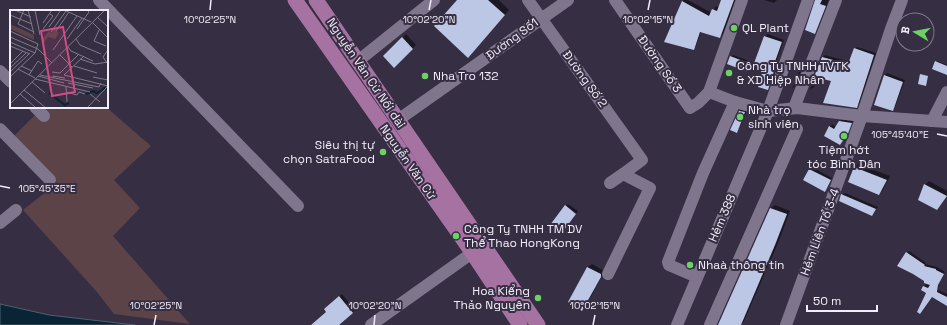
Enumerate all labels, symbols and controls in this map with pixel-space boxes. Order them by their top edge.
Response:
inset map [10,10,108,108]
north arrow [895,12,935,52]
text: 10°02'25"N [184,13,236,26]
text: 10°02'20"N [403,13,455,26]
text: 10°02'15"N [623,13,673,26]
street label: Nguyễn Văn Cừ Nối dài [323,15,409,131]
street label: Đường Số1 [483,15,541,63]
place label: QL Plant [742,20,789,36]
marker: QL Plant [729,23,739,33]
text: B [898,25,913,35]
street label: Đường Số 3 [634,32,686,96]
street label: Đường Số 2 [559,47,611,111]
place label: Công Ty TNHH TVTK & XD Hiệp Nhân [737,58,849,88]
place label: Nha Tro 132 [433,68,498,84]
marker: Công Ty TNHH TVTK & XD Hiệp Nhân [724,68,734,78]
marker: Nha Tro 132 [420,71,430,81]
place label: Nhà trọ sinh viên [748,102,799,132]
marker: Nhà trọ sinh viên [735,112,745,122]
street label: Nguyễn Văn Cừ [376,121,440,203]
text: 105°45'40"E [871,128,929,141]
marker: Tiệm hớt tóc Bình Dân [839,131,849,141]
place label: Siêu thị tự chọn SatraFood [283,137,375,167]
place label: Tiệm hớt tóc Bình Dân [807,142,881,172]
marker: Siêu thị tự chọn SatraFood [378,147,388,157]
text: 105°45'35"E [18,182,76,195]
street label: Hẻm Liên Tổ 3-4 [797,186,843,278]
street label: Hẻm 388 [705,192,739,244]
place label: Công Ty TNHH TM DV Thể Thao HongKong [464,221,583,251]
marker: Công Ty TNHH TM DV Thể Thao HongKong [451,231,461,241]
place label: Nhaà thông tin [698,257,784,273]
marker: Nhaà thông tin [685,260,695,270]
place label: Hoa Kiểng Thảo Nguyên [454,283,530,313]
scale bar [807,287,877,313]
marker: Hoa Kiểng Thảo Nguyên [533,293,543,303]
text: 50 m [813,293,841,309]
text: 10°02'25"N [130,299,182,312]
text: 10°02'20"N [349,299,401,312]
text: 10°02'15"N [570,299,620,312]

